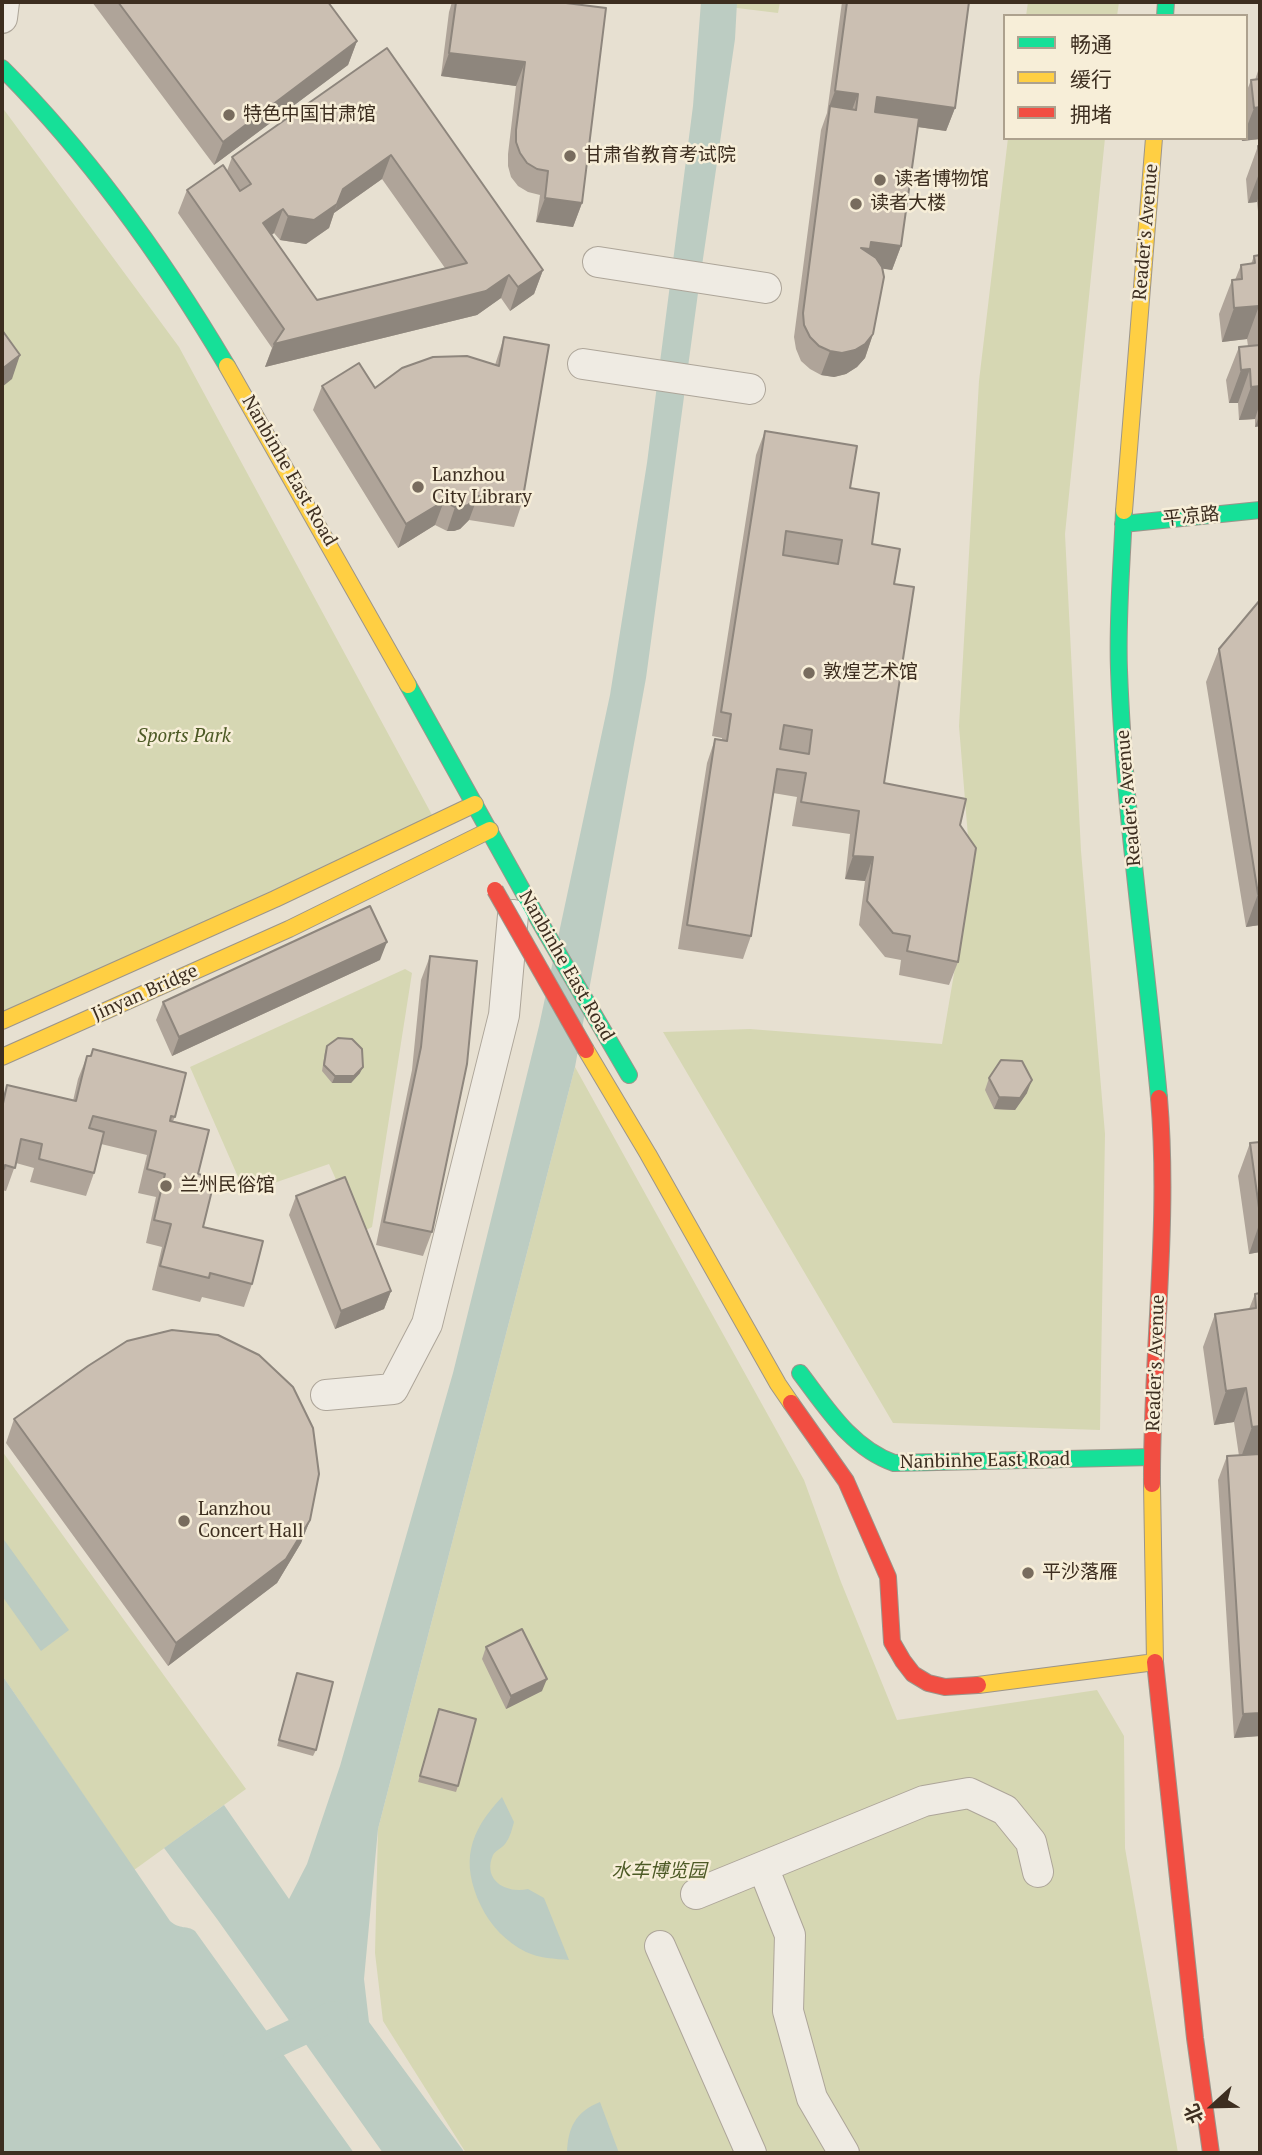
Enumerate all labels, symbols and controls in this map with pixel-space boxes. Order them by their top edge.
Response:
legend [1003,14,1248,140]
text: 畅通 [1070,30,1112,58]
text: 缓行 [1070,65,1112,93]
text: 拥堵 [1070,100,1112,128]
place label: 特色中国甘肃馆 [243,104,376,126]
marker: 特色中国甘肃馆 [221,107,237,123]
place label: 甘肃省教育考试院 [584,145,736,167]
marker: 甘肃省教育考试院 [562,148,578,164]
street label: Reader's Avenue [1129,163,1163,301]
place label: 读者博物馆 [894,169,989,191]
marker: 读者博物馆 [872,172,888,188]
place label: 读者大楼 [870,193,946,215]
marker: 读者大楼 [848,196,864,212]
street label: Nanbinhe East Road [237,392,341,550]
place label: Lanzhou City Library [432,465,532,509]
marker: Lanzhou City Library [410,479,426,495]
street label: 平凉路 [1161,503,1221,531]
place label: 敦煌艺术馆 [823,662,918,684]
marker: 敦煌艺术馆 [801,665,817,681]
park label: Sports Park [137,726,231,748]
street label: Reader's Avenue [1112,729,1146,867]
street label: Nanbinhe East Road [514,887,618,1045]
street label: Jinyan Bridge [89,960,201,1026]
place label: 兰州民俗馆 [180,1175,275,1197]
marker: 兰州民俗馆 [158,1178,174,1194]
street label: Reader's Avenue [1142,1294,1170,1432]
street label: Nanbinhe East Road [900,1448,1070,1474]
place label: Lanzhou Concert Hall [198,1499,303,1543]
marker: Lanzhou Concert Hall [176,1513,192,1529]
place label: 平沙落雁 [1042,1562,1118,1584]
marker: 平沙落雁 [1020,1565,1036,1581]
park label: 水车博览园 [612,1861,706,1883]
north arrow [1178,2071,1248,2141]
text: 北 [1178,2101,1208,2128]

